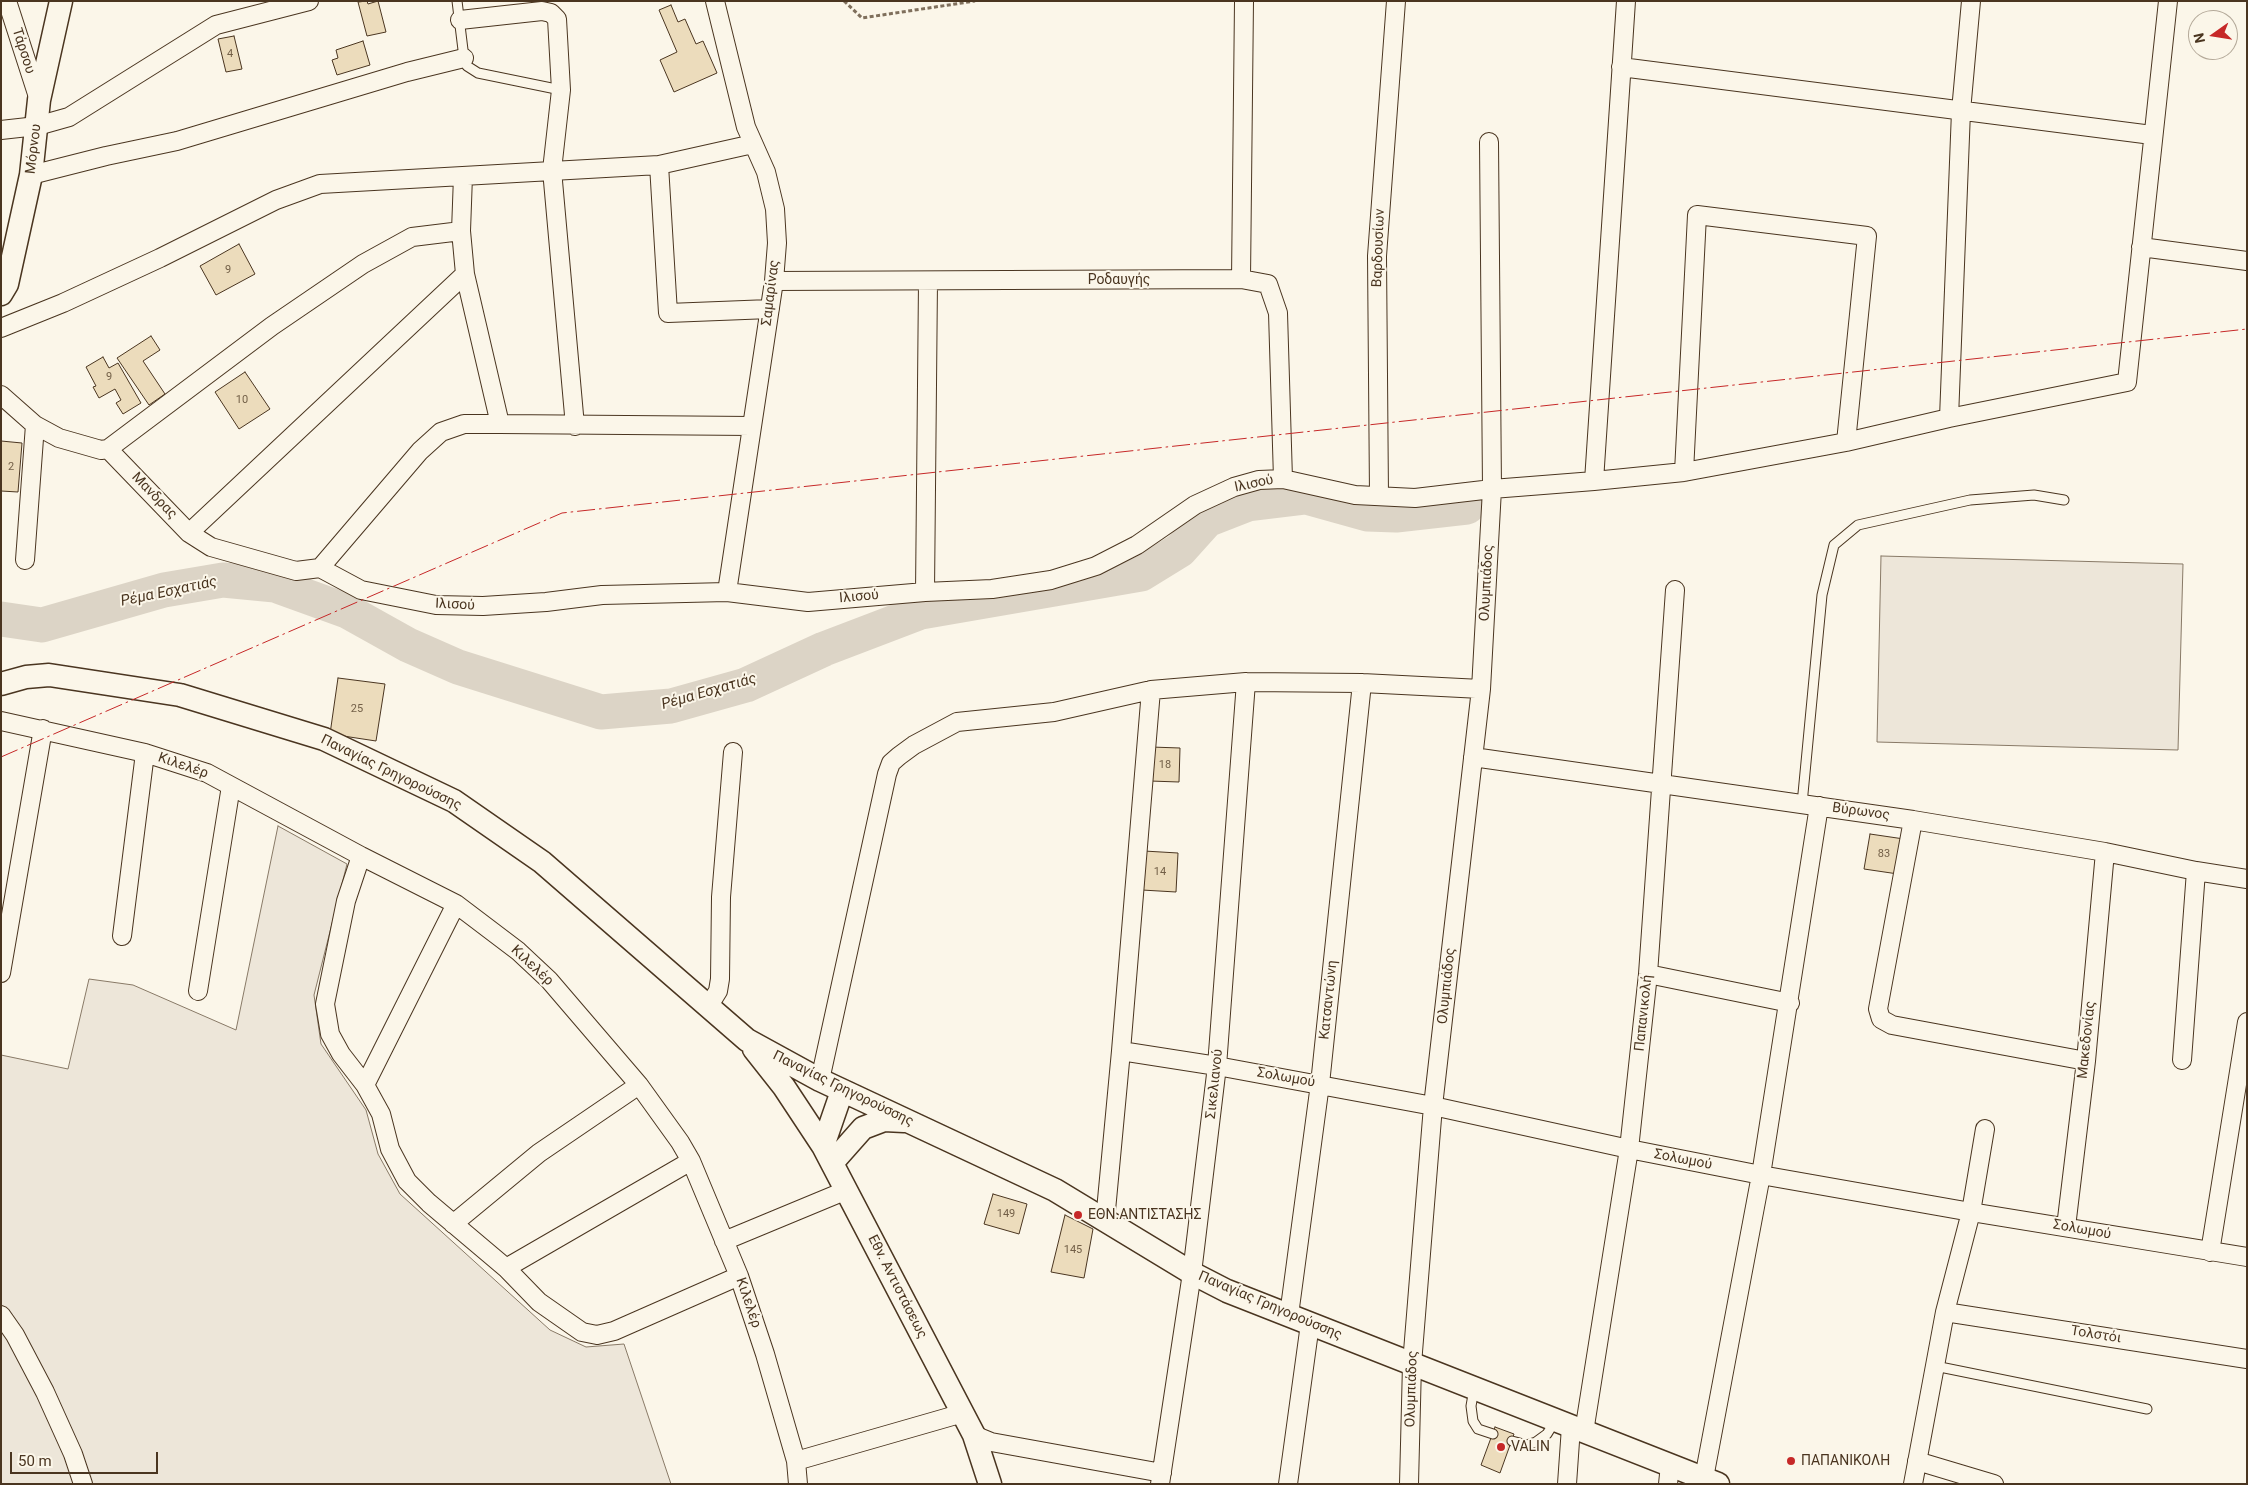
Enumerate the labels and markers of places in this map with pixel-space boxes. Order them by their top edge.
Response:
place label: ΕΘΝ.ΑΝΤΙΣΤΑΣΗΣ [1088,1207,1201,1223]
marker: ΕΘΝ.ΑΝΤΙΣΤΑΣΗΣ [1072,1209,1084,1221]
place label: VALIN [1511,1439,1550,1455]
marker: VALIN [1495,1441,1507,1453]
place label: ΠΑΠΑΝΙΚΟΛΗ [1801,1453,1890,1469]
marker: ΠΑΠΑΝΙΚΟΛΗ [1785,1455,1797,1467]

